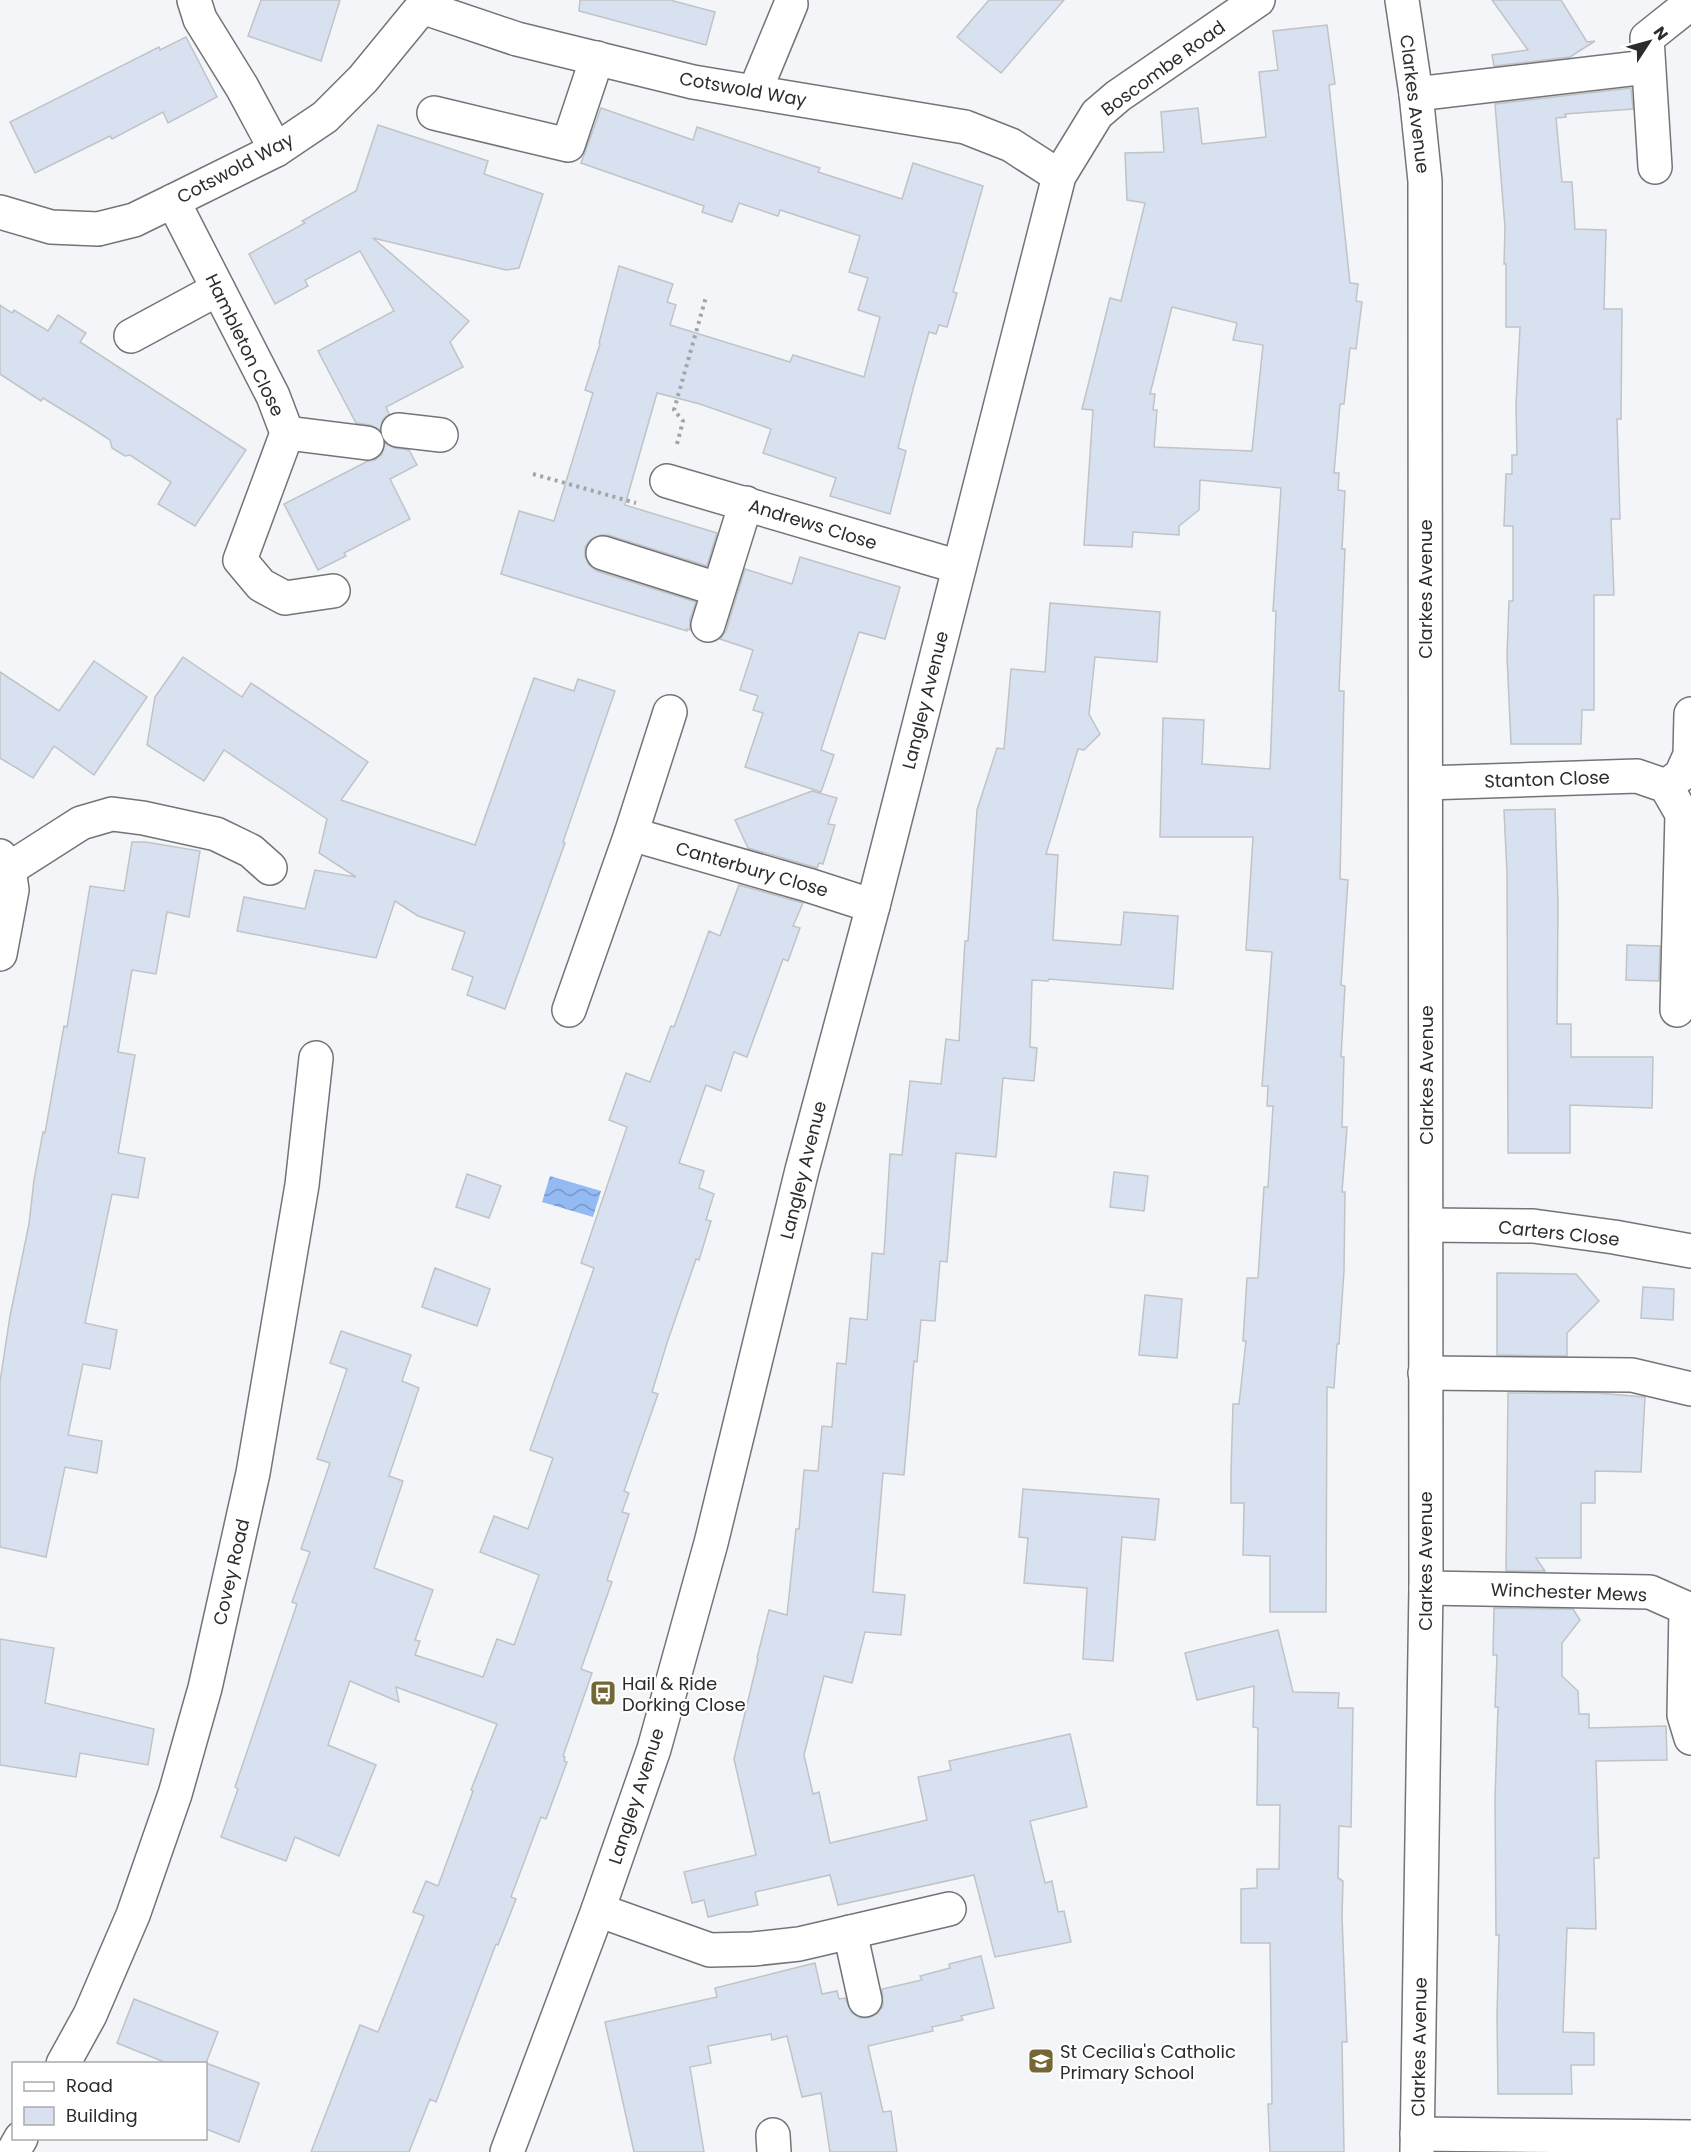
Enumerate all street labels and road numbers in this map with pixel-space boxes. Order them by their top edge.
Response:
street label: Boscombe Road [1096,14,1230,122]
street label: Clarkes Avenue [1394,33,1436,175]
street label: Cotswold Way [677,65,809,113]
street label: Cotswold Way [172,127,298,209]
street label: Hambleton Close [200,270,290,420]
street label: Andrews Close [746,493,880,555]
street label: Clarkes Avenue [1413,519,1438,659]
street label: Langley Avenue [896,628,954,772]
street label: Stanton Close [1484,764,1610,794]
street label: Canterbury Close [673,835,831,903]
street label: Clarkes Avenue [1414,1005,1439,1145]
street label: Langley Avenue [774,1098,832,1242]
street label: Carters Close [1497,1214,1621,1252]
street label: Clarkes Avenue [1413,1491,1438,1631]
street label: Covey Road [207,1516,255,1628]
street label: Winchester Mews [1490,1577,1648,1607]
street label: Langley Avenue [602,1725,670,1867]
street label: Clarkes Avenue [1405,1977,1433,2117]

